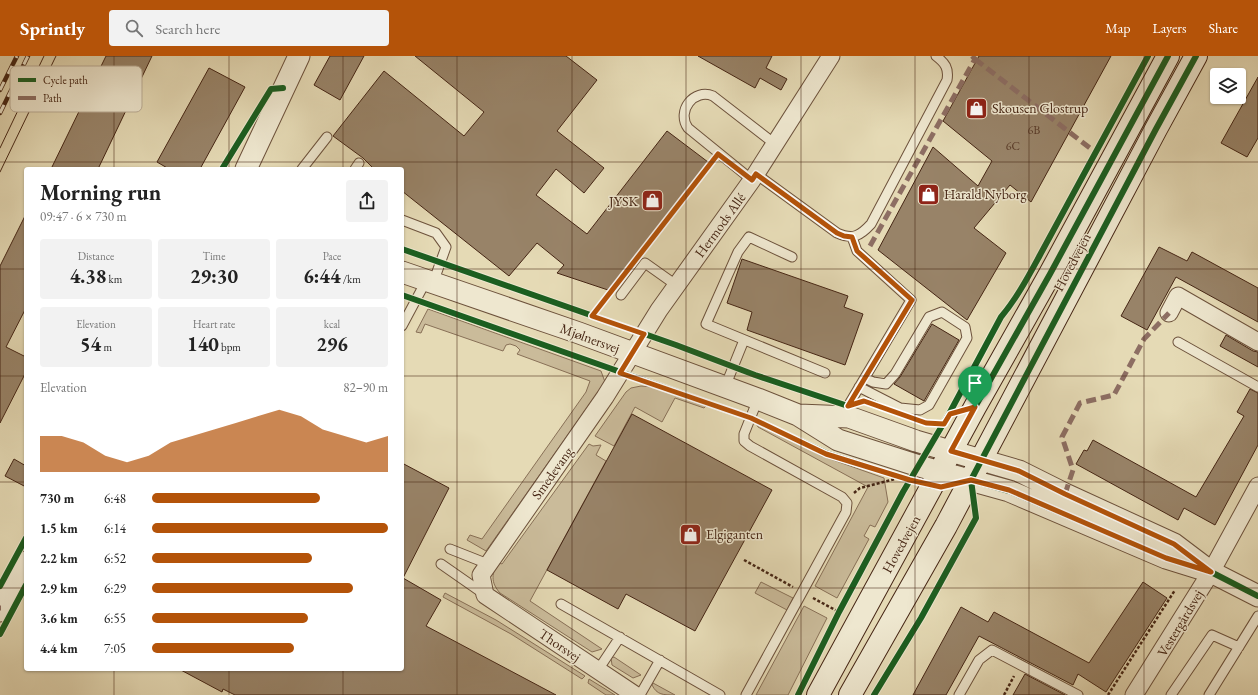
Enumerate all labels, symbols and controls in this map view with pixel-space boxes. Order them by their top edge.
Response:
search box [109,10,389,46]
text: Sprintly [20,16,85,41]
icon: search [123,17,145,39]
text: Search here [155,19,220,38]
text: Map [1105,19,1130,37]
text: Layers [1152,19,1187,37]
text: Share [1209,19,1238,37]
legend [10,66,142,112]
map controls [1210,68,1246,104]
button: layers [1210,68,1246,104]
text: Cycle path [43,73,88,87]
text: Path [43,91,62,105]
shop icon: Skousen Glostrup [964,95,990,121]
place label: Skousen Glostrup [992,99,1088,117]
house number: 6B [1028,122,1040,138]
house number: 6C [1006,138,1020,154]
text: Morning run [40,178,161,207]
button: share [346,180,388,222]
shop icon: Harald Nyborg [916,181,942,207]
place label: Harald Nyborg [944,185,1027,203]
shop icon: JYSK [640,188,666,214]
street label: Hermods Allé [691,189,750,261]
place label: JYSK [608,192,638,210]
text: 09:47 · 6 × 730 m [40,208,127,225]
street label: Hovedvejen [1049,229,1095,294]
text: Distance [78,249,114,263]
text: Time [203,249,225,263]
text: Pace [323,249,341,263]
text: 4.38 [70,263,106,289]
text: 29:30 [190,263,238,289]
text: 6:44 [303,263,341,289]
text: km [106,272,122,286]
text: /km [341,272,361,286]
text: Elevation [76,317,116,331]
text: Heart rate [193,317,235,331]
text: kcal [324,317,340,331]
street label: Mjølnersvej [558,319,622,357]
text: 54 [80,331,101,357]
text: 140 [187,331,219,357]
text: 296 [316,331,348,357]
text: m [101,340,112,354]
text: bpm [219,340,241,354]
pin [958,366,992,407]
icon: arrive [964,372,986,394]
text: Elevation [40,379,87,396]
text: 82–90 m [343,379,388,396]
street label: Smedevang [527,442,577,503]
text: 730 m [40,490,74,507]
text: 6:48 [104,490,126,507]
street label: Hovedvejen [878,511,925,576]
text: 1.5 km [40,520,78,537]
text: 6:14 [104,520,126,537]
shop icon: Elgiganten [678,521,704,547]
place label: Elgiganten [706,525,764,543]
text: 2.2 km [40,550,78,567]
text: 6:52 [104,550,126,567]
text: 2.9 km [40,580,78,597]
text: 6:29 [104,580,126,597]
street label: Vestergårdsvej [1153,586,1207,660]
text: 3.6 km [40,610,78,627]
text: 6:55 [104,610,126,627]
street label: Thorsvej [535,624,585,666]
text: 4.4 km [40,640,78,657]
text: 7:05 [104,640,126,657]

